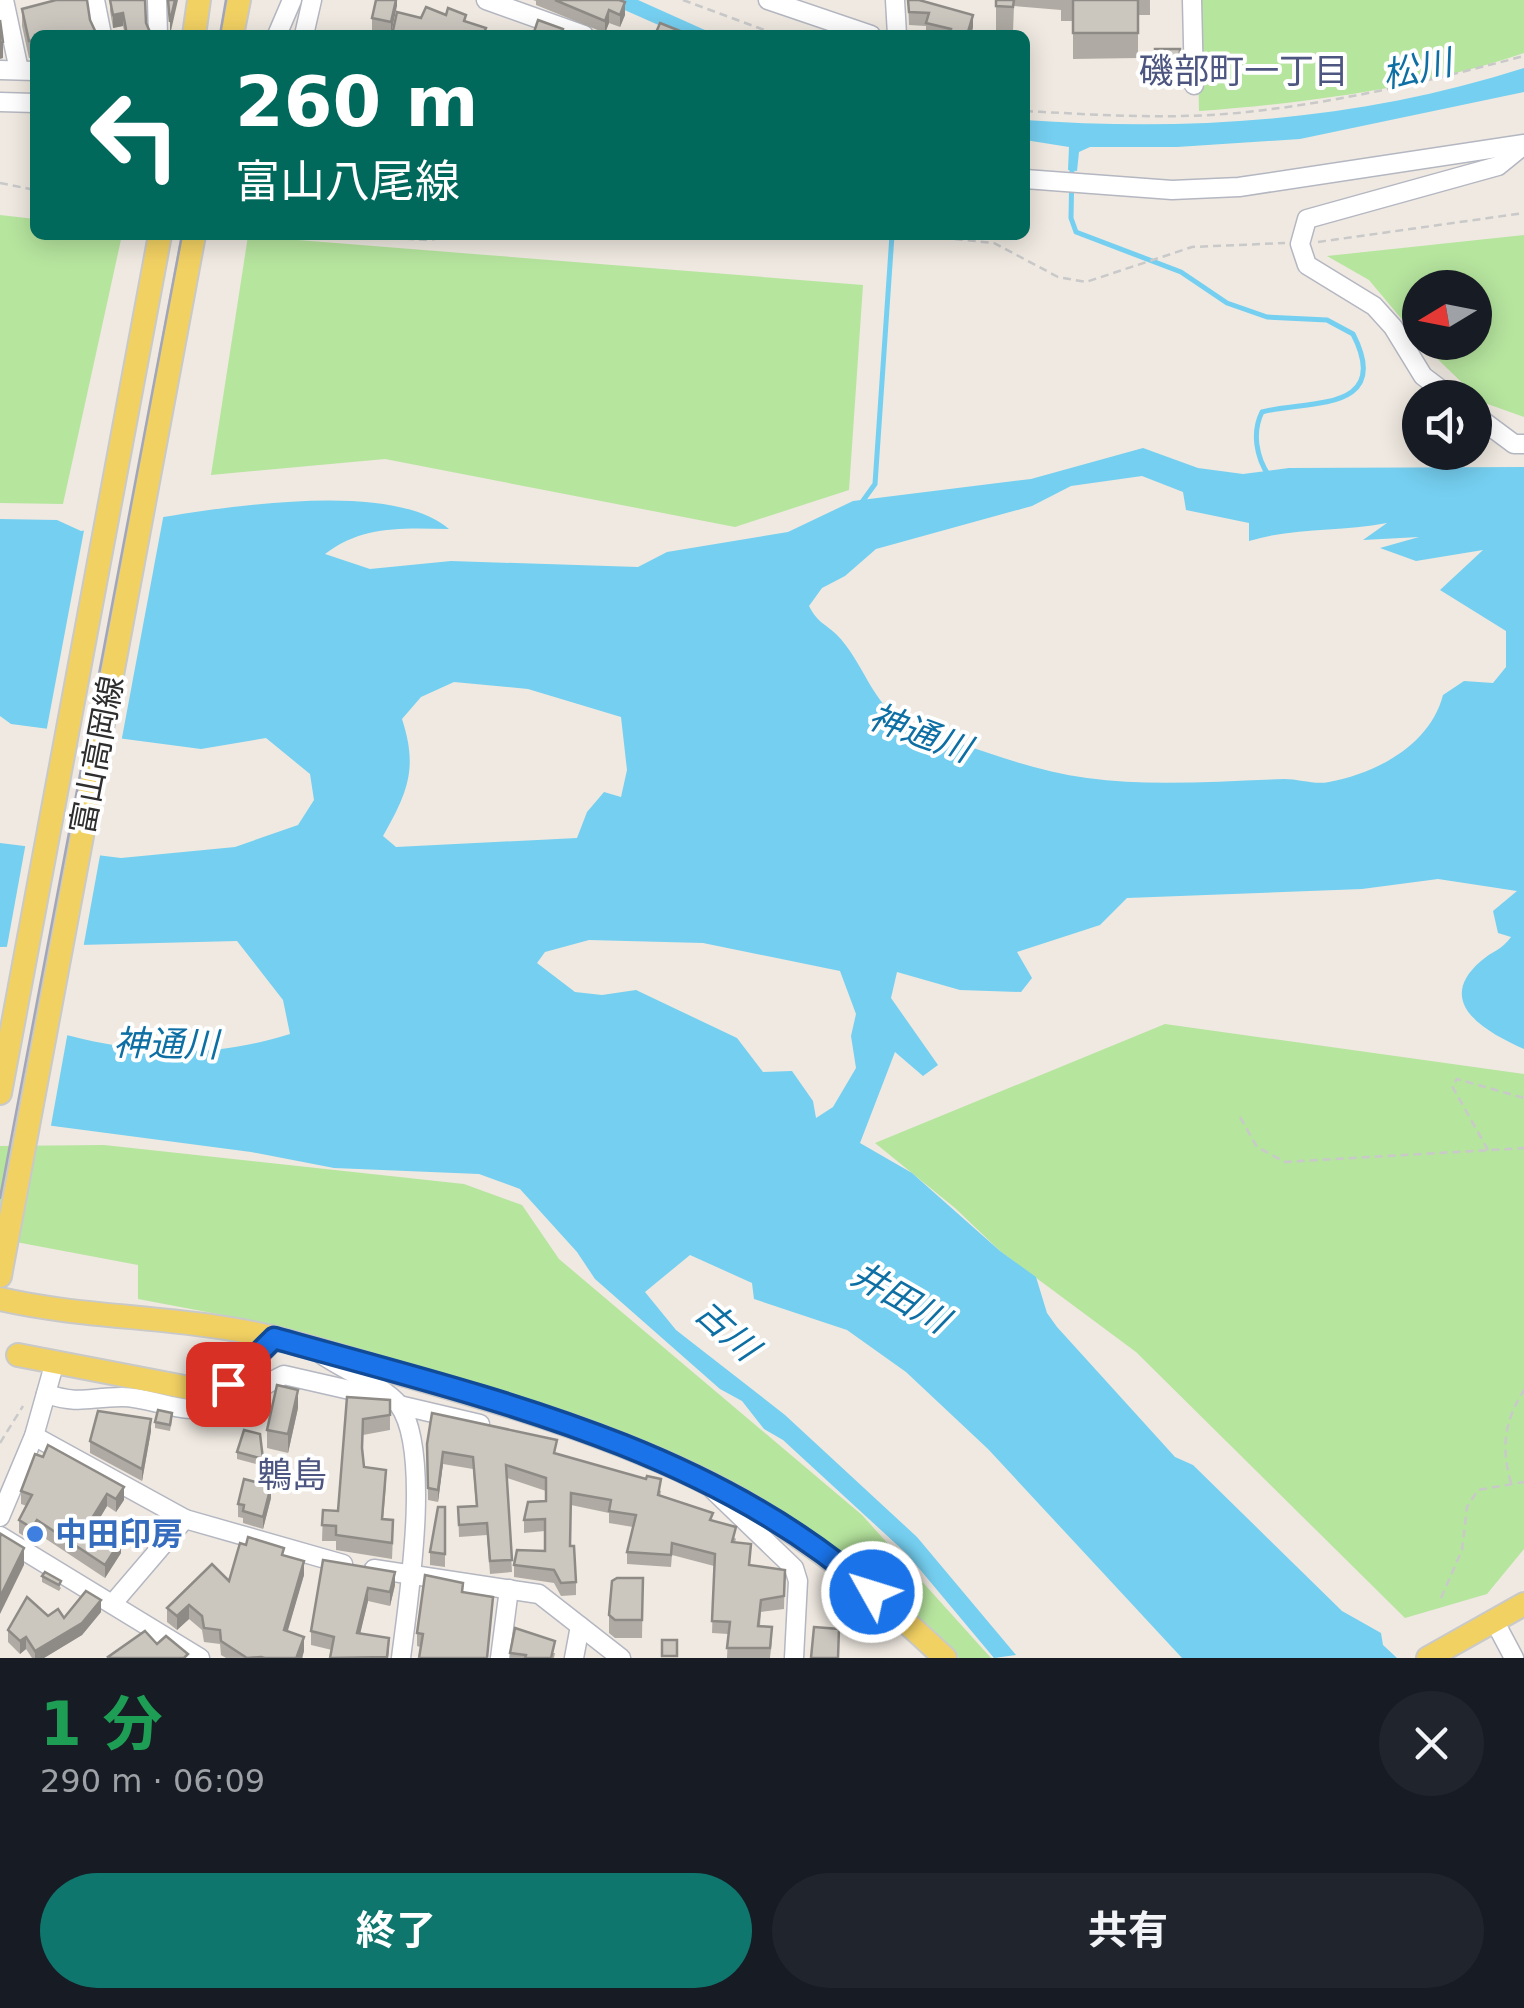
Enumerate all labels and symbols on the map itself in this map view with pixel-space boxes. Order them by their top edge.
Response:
water label: 松川 [1379,41,1459,96]
district label: 磯部町一丁目 [1139,51,1349,91]
north arrow [1402,270,1492,360]
street label: 富山高岡線 [63,673,131,837]
water label: 神通川 [864,696,980,771]
water label: 神通川 [113,1023,223,1065]
water label: 井田川 [845,1253,959,1343]
water label: 古川 [688,1292,769,1371]
pin [186,1342,271,1427]
district label: 鵯島 [257,1455,327,1495]
place label: 中田印房 [55,1515,183,1553]
marker: 中田印房 [24,1523,46,1545]
position arrow [820,1540,924,1644]

